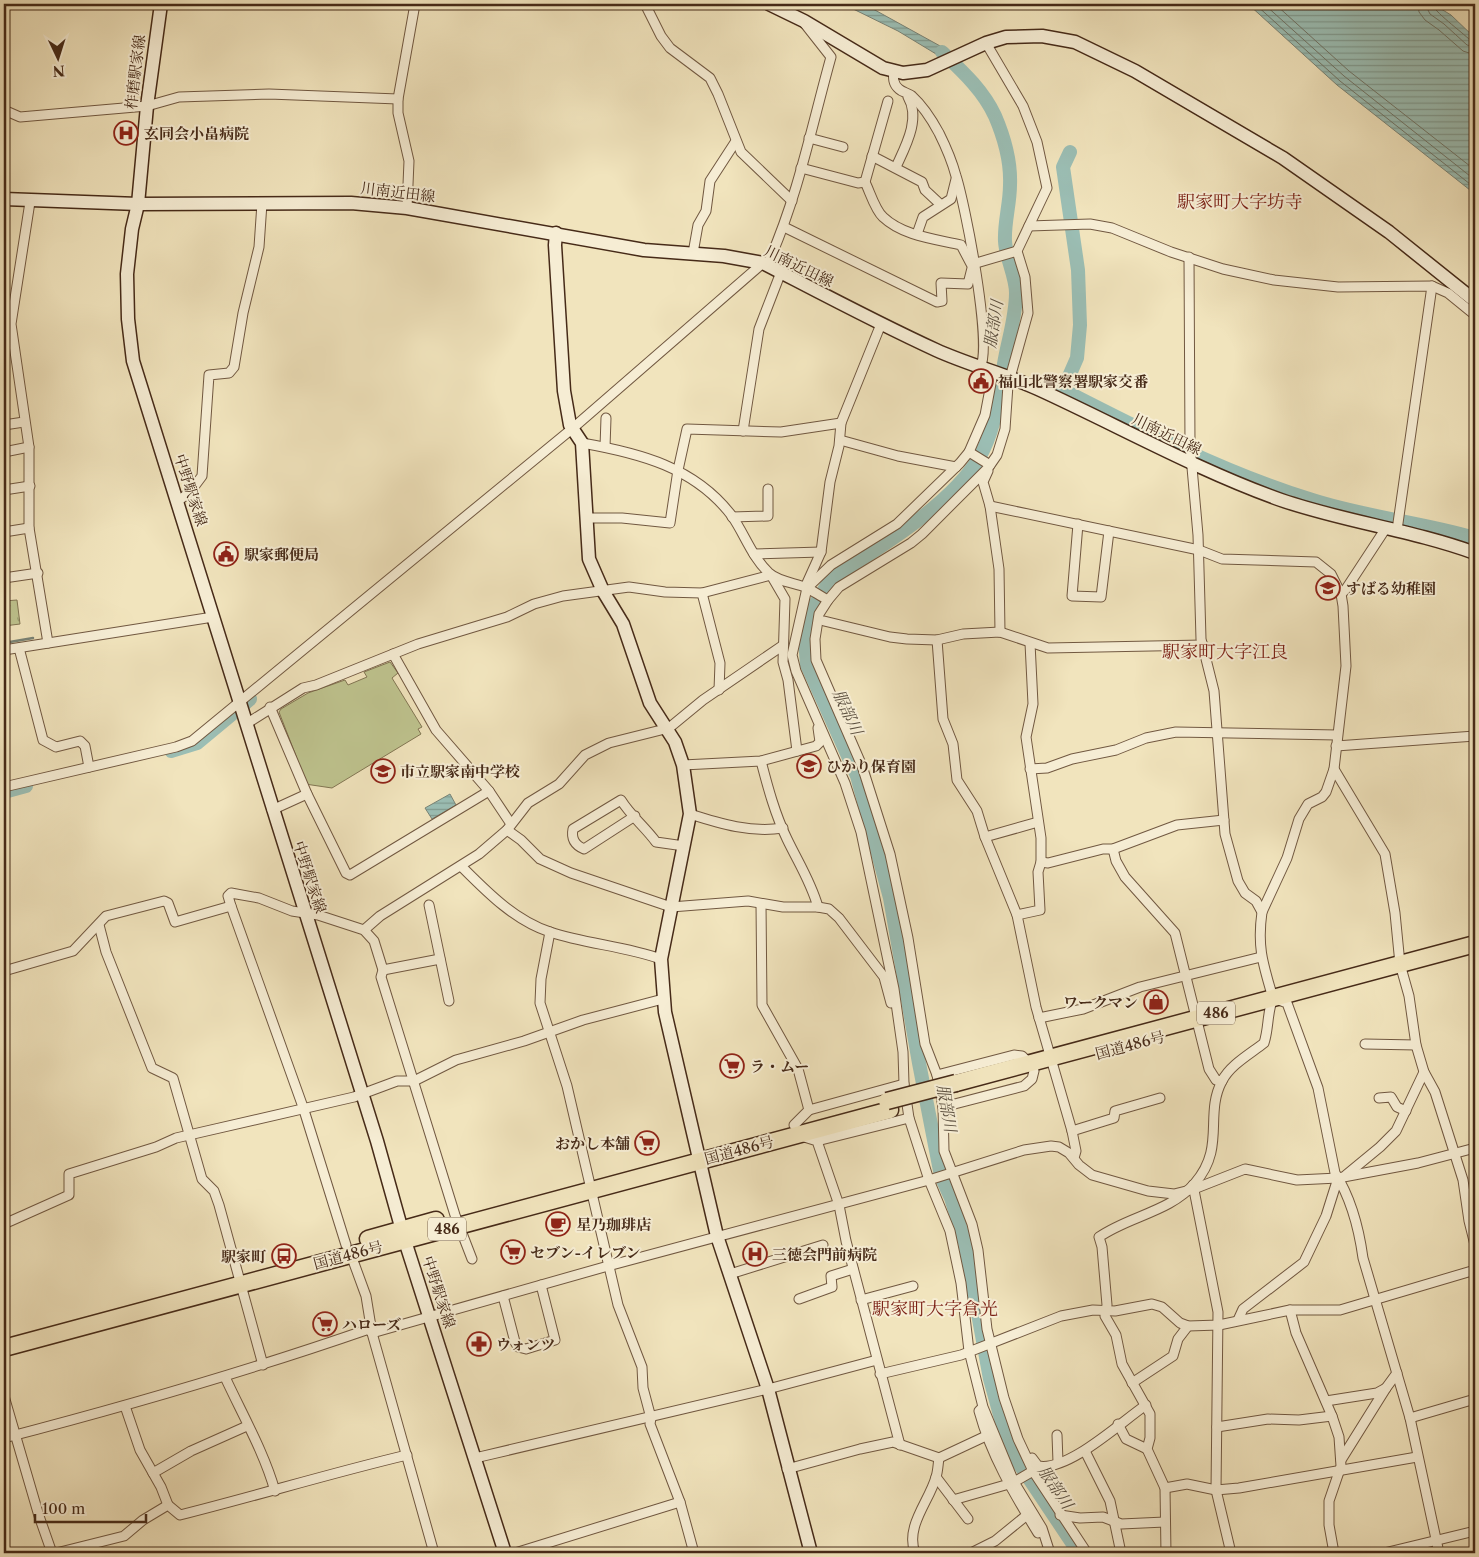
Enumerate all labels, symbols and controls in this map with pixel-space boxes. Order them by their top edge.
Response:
north arrow [32,32,82,82]
street label: 柞磨駅家線 [121,34,149,110]
text: N [52,62,66,80]
hospital icon: 玄同会小畠病院 [113,120,139,146]
place label: 玄同会小畠病院 [144,124,249,143]
street label: 川南近田線 [360,178,436,206]
district label: 駅家町大字坊寺 [1177,191,1303,213]
street label: 川南近田線 [761,241,837,291]
water label: 服部川 [979,297,1007,349]
public building icon: 福山北警察署駅家交番 [968,368,994,394]
place label: 福山北警察署駅家交番 [998,372,1149,391]
street label: 川南近田線 [1129,409,1205,459]
street label: 中野駅家線 [170,451,212,529]
public building icon: 駅家郵便局 [213,541,239,567]
place label: 駅家郵便局 [244,545,319,564]
school or university icon: すばる幼稚園 [1315,575,1341,601]
place label: すばる幼稚園 [1346,579,1436,598]
district label: 駅家町大字江良 [1162,641,1288,663]
water label: 服部川 [829,686,868,740]
school or university icon: ひかり保育園 [796,753,822,779]
place label: ひかり保育園 [826,757,916,776]
school or university icon: 市立駅家南中学校 [370,758,396,784]
place label: 市立駅家南中学校 [400,762,520,781]
street label: 中野駅家線 [289,838,331,916]
shop icon: ワークマン [1143,989,1169,1015]
place label: ワークマン [1063,993,1138,1012]
road number: 486 [1197,1001,1235,1024]
street label: 国道486号 [1093,1027,1167,1063]
supermarket icon: ラ・ムー [719,1053,745,1079]
place label: ラ・ムー [750,1057,809,1076]
water label: 服部川 [933,1083,961,1135]
supermarket icon: おかし本舗 [634,1130,660,1156]
street label: 国道486号 [702,1132,776,1168]
place label: おかし本舗 [555,1134,630,1153]
cafe icon: 星乃珈琲店 [545,1211,571,1237]
place label: 星乃珈琲店 [576,1215,651,1234]
road number: 486 [428,1218,466,1240]
street label: 国道486号 [311,1237,385,1273]
supermarket icon: セブン-イレブン [500,1239,526,1265]
hospital icon: 三徳会門前病院 [742,1241,768,1267]
bus stop icon: 駅家町 [271,1243,297,1269]
place label: セブン-イレブン [530,1243,640,1262]
place label: 三徳会門前病院 [772,1245,877,1264]
place label: 駅家町 [221,1247,266,1266]
street label: 中野駅家線 [418,1253,460,1331]
district label: 駅家町大字倉光 [872,1298,998,1320]
supermarket icon: ハローズ [312,1311,338,1337]
place label: ハローズ [342,1315,401,1334]
pharmacy icon: ウォンツ [466,1331,492,1357]
place label: ウォンツ [496,1335,555,1354]
water label: 服部川 [1034,1462,1079,1514]
scale bar [35,1492,146,1524]
text: 100 m [42,1499,85,1518]

